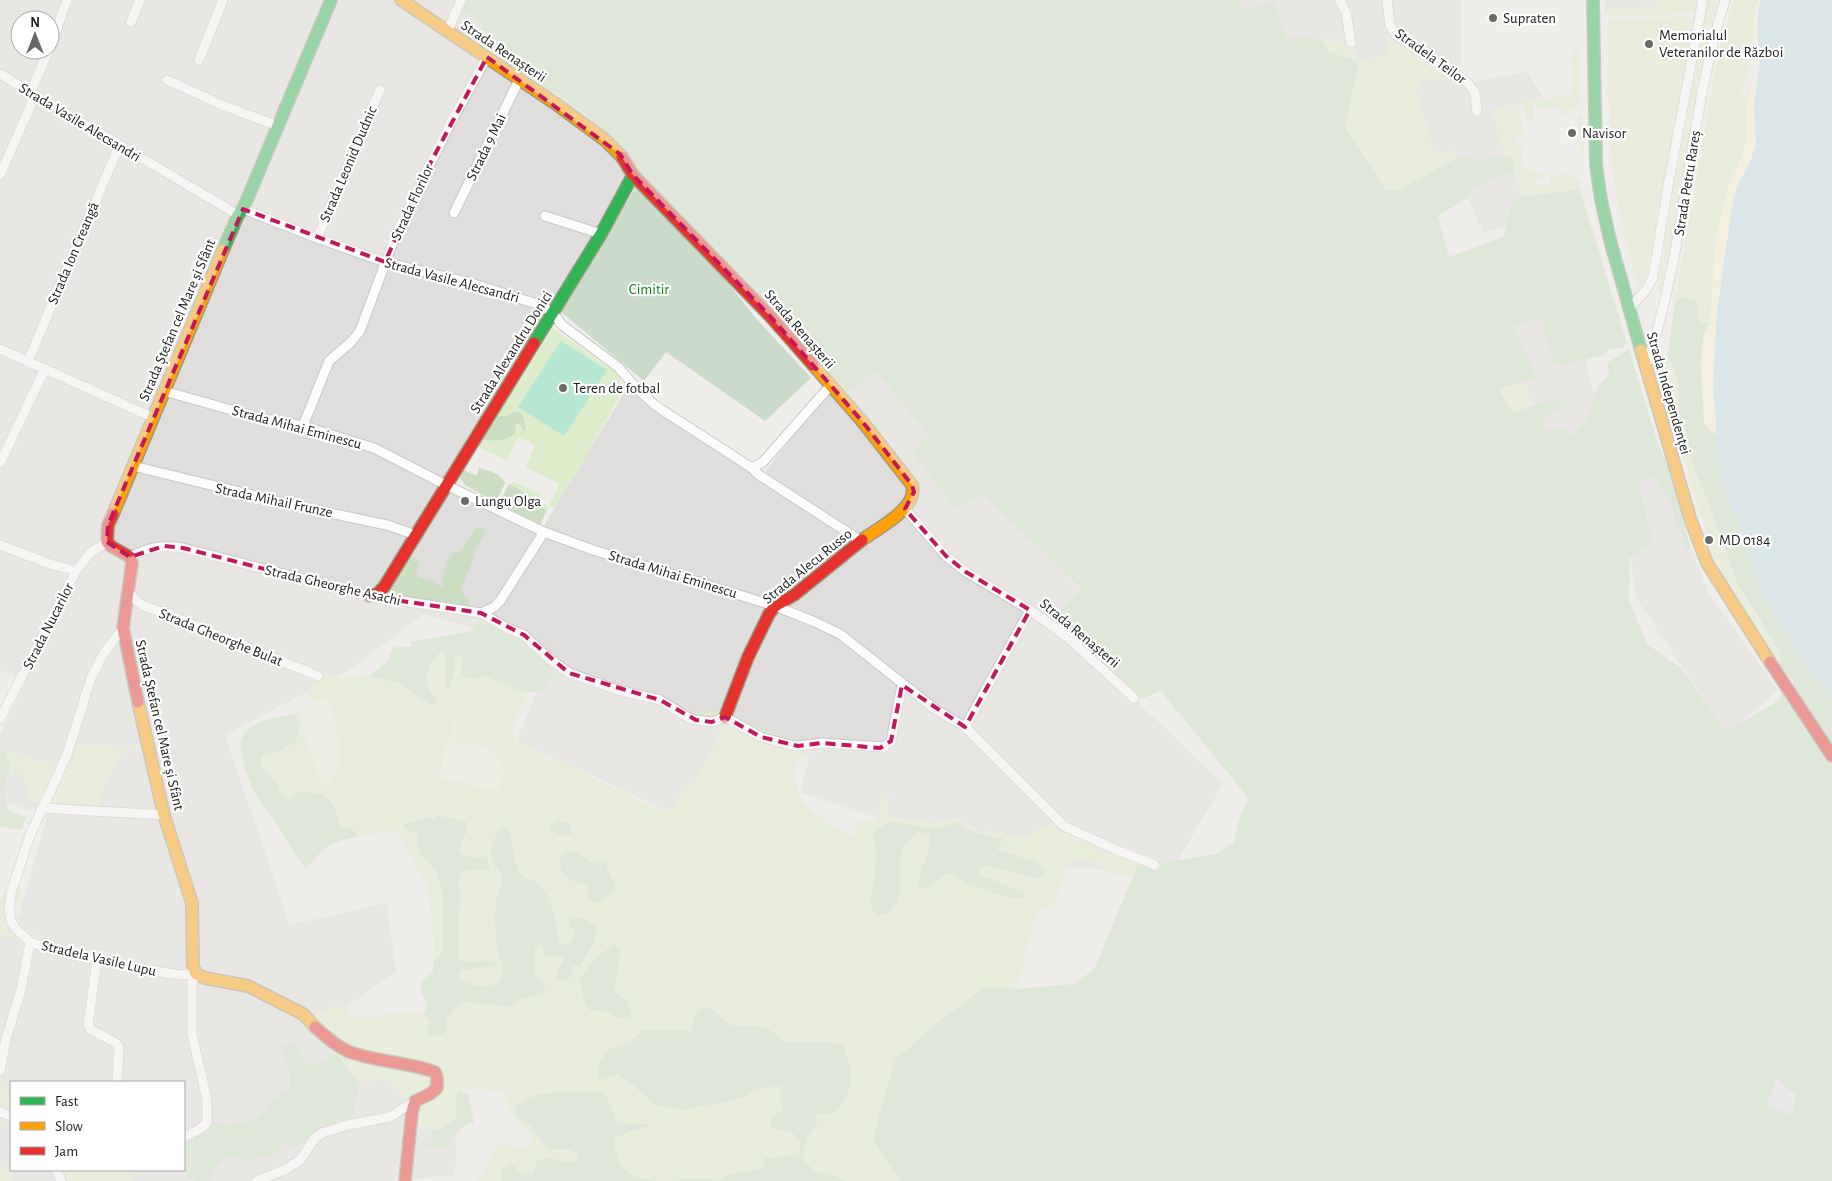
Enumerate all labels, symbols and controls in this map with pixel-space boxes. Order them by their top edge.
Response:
north arrow [10,10,60,60]
place label: Supraten [1503,11,1556,26]
marker: Supraten [1487,12,1499,24]
text: N [30,16,40,30]
street label: Strada Renașterii [458,17,549,86]
street label: Stradela Teilor [1392,26,1469,87]
place label: Memorialul Veteranilor de Război [1659,28,1783,60]
marker: Memorialul Veteranilor de Război [1643,38,1655,50]
street label: Strada Vasile Alecsandri [16,80,143,165]
street label: Strada Leonid Dudnic [317,104,380,225]
street label: Strada 9 Mai [464,111,509,183]
place label: Navisor [1582,126,1626,141]
marker: Navisor [1566,127,1578,139]
street label: Strada Petru Rareș [1672,129,1704,237]
street label: Strada Florilor [388,162,437,243]
street label: Strada Ion Creangă [45,200,102,307]
street label: Strada Ștefan cel Mare și Sfânt [136,237,219,404]
street label: Strada Vasile Alecsandri [383,255,521,306]
park label: Cimitir [629,282,669,297]
street label: Strada Renașterii [761,287,838,372]
street label: Strada Alexandru Donici [468,288,555,416]
street label: Strada Independenței [1643,330,1693,456]
place label: Teren de fotbal [573,381,660,396]
marker: Teren de fotbal [557,382,569,394]
street label: Strada Mihai Eminescu [231,403,364,452]
street label: Strada Mihail Frunze [214,481,334,520]
place label: Lungu Olga [475,494,541,509]
marker: Lungu Olga [459,495,471,507]
street label: Strada Alecu Russo [760,526,855,607]
place label: MD 0184 [1719,533,1770,548]
marker: MD 0184 [1703,534,1715,546]
street label: Strada Mihai Eminescu [607,548,739,601]
street label: Strada Gheorghe Asachi [263,563,402,608]
street label: Strada Nucarilor [20,580,77,672]
street label: Strada Renașterii [1036,596,1122,672]
street label: Strada Gheorghe Bulat [157,606,285,669]
street label: Strada Ștefan cel Mare și Sfânt [132,638,187,812]
street label: Stradela Vasile Lupu [40,938,158,979]
legend [10,1081,185,1171]
text: Fast [55,1094,79,1109]
text: Slow [55,1119,83,1134]
text: Jam [55,1144,78,1159]

